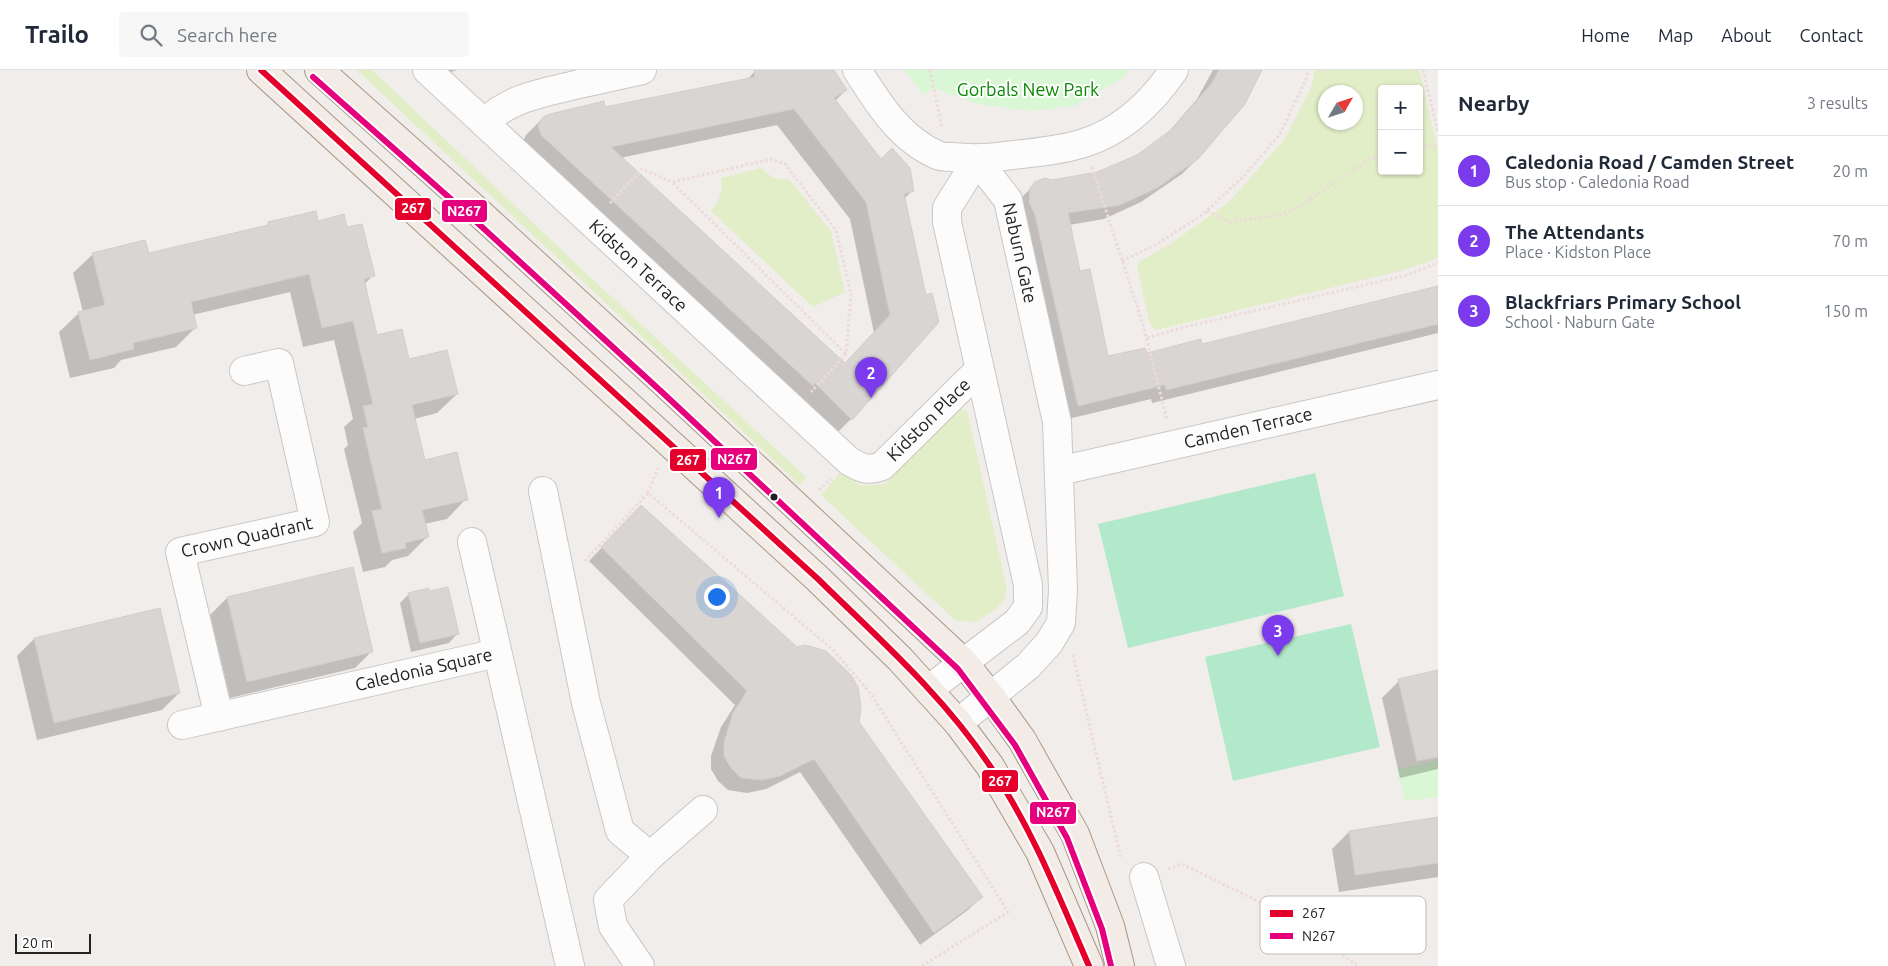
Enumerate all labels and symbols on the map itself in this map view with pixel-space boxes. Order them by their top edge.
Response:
park label: Gorbals New Park [957,79,1099,99]
north arrow [1318,85,1363,130]
line badge: 267 [394,197,432,221]
line badge: N267 [441,199,488,223]
text: 267 [401,200,425,216]
street label: Naburn Gate [1000,201,1041,305]
text: N267 [447,203,481,219]
street label: Kidston Terrace [586,215,692,315]
pin: 2 [855,357,887,398]
street label: Kidston Place [882,374,974,465]
street label: Camden Terrace [1182,403,1314,451]
line badge: N267 [710,447,758,471]
line badge: 267 [669,448,707,472]
text: N267 [717,451,751,467]
text: 267 [676,452,700,468]
pin: 1 [703,477,735,518]
unlabelled marker [769,492,779,502]
street label: Crown Quadrant [179,512,314,560]
your location [704,584,730,610]
pin: 3 [1262,615,1294,656]
street label: Caledonia Square [353,643,494,694]
line badge: 267 [981,769,1019,793]
text: 267 [988,773,1012,789]
line badge: N267 [1029,801,1077,825]
text: N267 [1036,804,1070,820]
legend [1260,896,1426,954]
text: 267 [1302,905,1326,921]
text: N267 [1302,928,1336,944]
scale bar [15,931,91,954]

